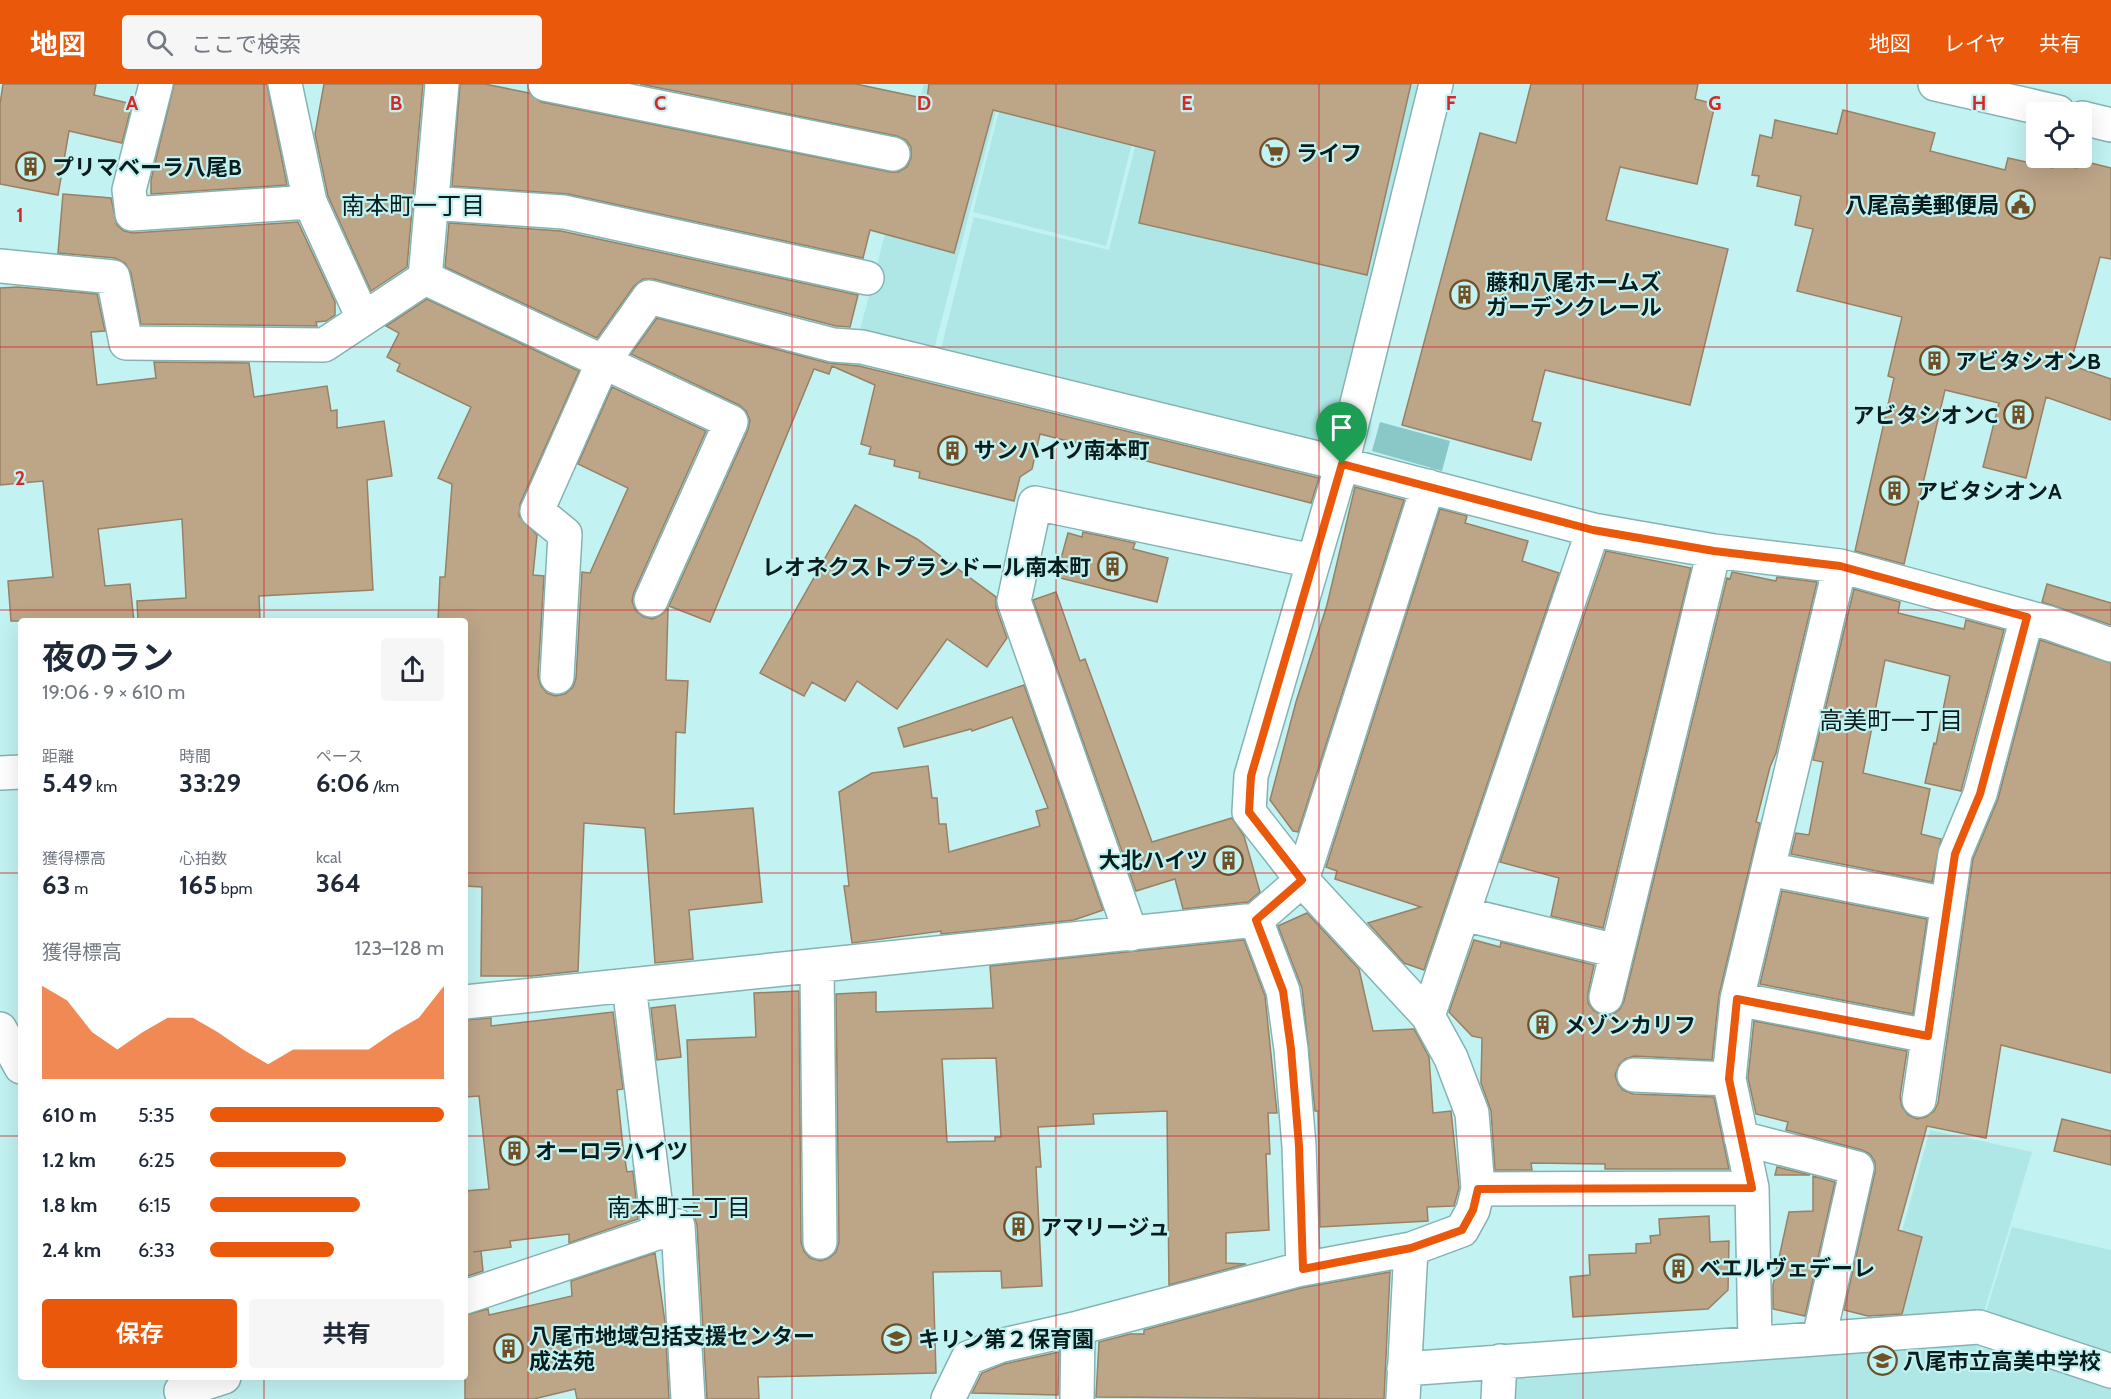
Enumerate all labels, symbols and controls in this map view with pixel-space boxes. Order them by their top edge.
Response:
search box [122,15,542,69]
icon: search [143,26,176,59]
text: 地図 [30,27,86,61]
text: ここで検索 [191,31,301,58]
text: 地図 [1869,31,1911,56]
text: レイヤ [1944,31,2006,56]
text: 共有 [2039,31,2081,56]
text: A [126,91,139,115]
text: B [390,91,402,115]
text: C [654,91,666,115]
text: D [917,91,931,115]
text: E [1181,91,1193,115]
text: F [1446,91,1457,115]
text: G [1708,91,1722,115]
text: H [1972,91,1986,115]
map controls [2026,102,2092,168]
button: locate [2026,102,2092,168]
supermarket icon: ライフ [1259,137,1291,169]
place label: ライフ [1296,140,1362,167]
building icon: プリマベーラ八尾B [15,151,47,183]
place label: プリマベーラ八尾B [52,154,242,181]
public building icon: 八尾高美郵便局 [2004,189,2036,221]
district label: 南本町一丁目 [341,191,485,220]
place label: 八尾高美郵便局 [1845,192,1999,219]
text: 1 [16,203,24,227]
place label: 藤和八尾ホームズ ガーデンクレール [1486,269,1662,321]
building icon: 藤和八尾ホームズ ガーデンクレール [1449,279,1481,311]
building icon: アビタシオンB [1918,345,1950,377]
place label: アビタシオンB [1955,348,2101,375]
building icon: アビタシオンC [2003,399,2035,431]
pin [1316,402,1367,464]
place label: アビタシオンC [1853,402,1998,429]
icon: arrive [1325,411,1358,444]
building icon: サンハイツ南本町 [937,434,969,466]
place label: サンハイツ南本町 [974,437,1150,464]
text: 2 [15,466,25,490]
building icon: アビタシオンA [1879,475,1911,507]
place label: アビタシオンA [1916,478,2062,505]
building icon: レオネクストプランドール南本町 [1096,551,1128,583]
place label: レオネクストプランドール南本町 [762,554,1091,581]
text: 夜のラン [42,637,174,677]
button: share [381,638,444,701]
text: 19:06 · 9 × 610 m [42,680,185,704]
district label: 高美町一丁目 [1819,706,1963,735]
text: 距離 [42,747,74,766]
text: 時間 [179,747,211,766]
text: ペース [316,747,363,766]
text: 5.49 [42,767,93,799]
text: 33:29 [179,767,241,799]
text: 6:06 [316,767,369,799]
text: km [93,777,117,796]
text: /km [369,777,399,796]
building icon: 大北ハイツ [1213,844,1245,876]
place label: 大北ハイツ [1098,847,1208,874]
text: kcal [316,848,342,867]
text: 獲得標高 [42,849,106,868]
text: 心拍数 [179,849,227,868]
text: 364 [316,867,361,899]
text: 63 [42,869,71,901]
text: 165 [179,869,217,901]
text: m [71,879,88,898]
text: bpm [217,879,253,898]
text: 123–128 m [354,936,444,960]
text: 獲得標高 [42,940,122,964]
building icon: メゾンカリフ [1527,1009,1559,1041]
place label: メゾンカリフ [1564,1012,1696,1039]
text: 610 m [42,1103,97,1127]
text: 5:35 [138,1103,175,1127]
building icon: オーロラハイツ [498,1135,530,1167]
place label: オーロラハイツ [535,1138,688,1165]
text: 1.2 km [42,1148,96,1172]
text: 6:25 [138,1148,175,1172]
text: 1.8 km [42,1193,97,1217]
text: 6:15 [138,1193,171,1217]
district label: 南本町三丁目 [607,1193,751,1222]
building icon: アマリージュ [1003,1211,1035,1243]
place label: アマリージュ [1040,1214,1170,1241]
text: 2.4 km [42,1238,101,1262]
text: 6:33 [138,1238,175,1262]
building icon: ベエルヴェデーレ [1662,1252,1694,1284]
place label: ベエルヴェデーレ [1699,1255,1875,1282]
button: 保存 [42,1299,237,1368]
button: 共有 [249,1299,444,1368]
place label: 八尾市地域包括支援センター 成法苑 [529,1323,815,1375]
school or university icon: キリン第２保育園 [881,1323,913,1355]
place label: キリン第２保育園 [918,1326,1094,1353]
building icon: 八尾市地域包括支援センター 成法苑 [492,1333,524,1365]
school or university icon: 八尾市立高美中学校 [1866,1345,1898,1377]
place label: 八尾市立高美中学校 [1903,1348,2101,1375]

